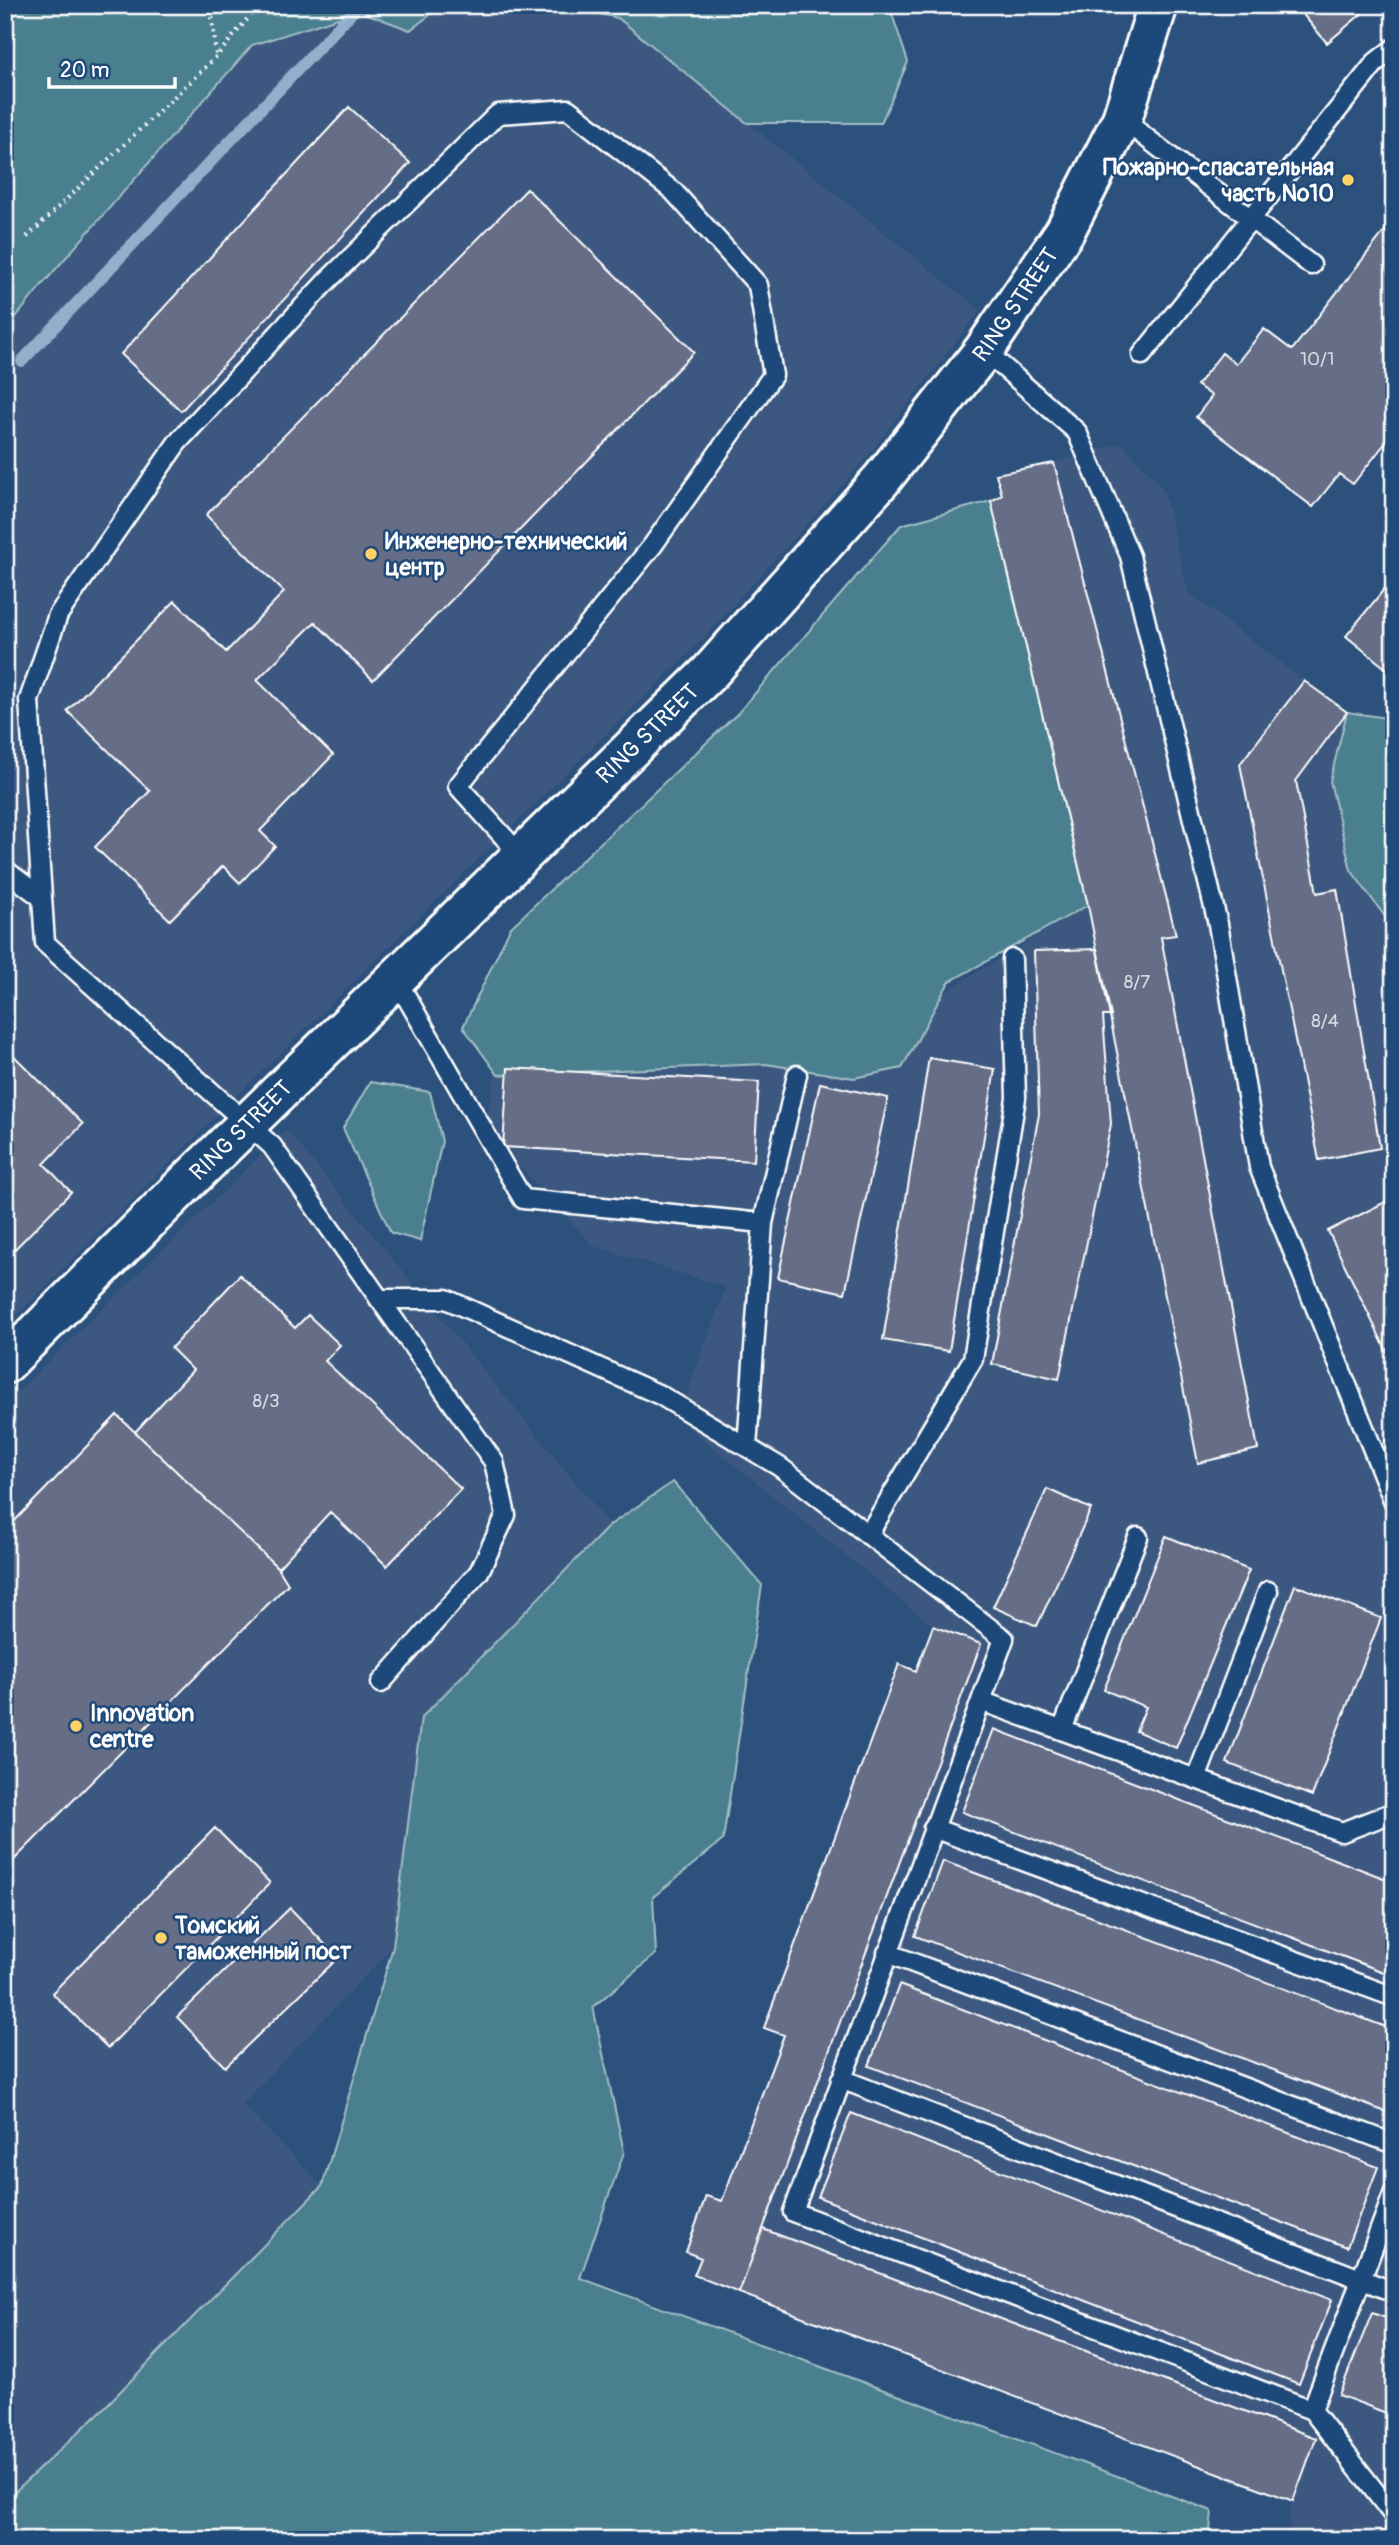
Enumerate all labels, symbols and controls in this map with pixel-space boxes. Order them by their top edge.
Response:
scale bar [49,46,175,90]
text: 20 m [60,57,109,84]
place label: Пожарно-спасательная часть №10 [1103,153,1334,208]
marker: Пожарно-спасательная часть №10 [1340,172,1356,188]
street label: RING STREET [966,242,1064,367]
house number: 10/1 [1300,347,1334,371]
place label: Инженерно-технический центр [385,527,628,582]
marker: Инженерно-технический центр [363,546,379,562]
street label: RING STREET [590,677,705,790]
house number: 8/7 [1124,970,1150,994]
house number: 8/4 [1311,1009,1339,1033]
street label: RING STREET [183,1073,298,1186]
house number: 8/3 [253,1389,280,1413]
place label: Innovation centre [89,1699,194,1754]
marker: Innovation centre [68,1718,84,1734]
place label: Томский таможенный пост [174,1911,352,1966]
marker: Томский таможенный пост [153,1930,169,1946]

